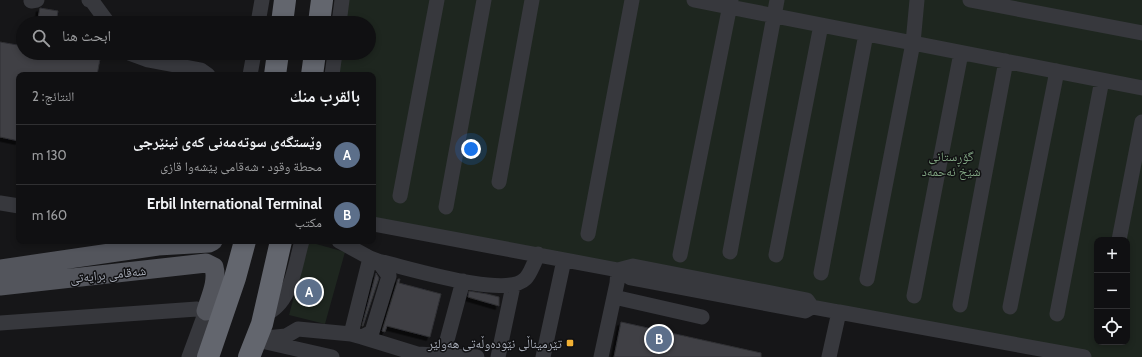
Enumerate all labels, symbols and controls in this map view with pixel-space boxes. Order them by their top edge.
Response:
search box [16,16,376,60]
icon: search [30,27,52,49]
text: ابحث هنا [62,27,111,45]
text: بالقرب منك [290,86,360,106]
text: النتائج: 2 [32,88,74,104]
text: وێستگەی سوتەمەنی کەی ئینێرجی [133,133,322,151]
your location [461,139,481,159]
text: 130 m [32,147,67,163]
text: A [343,147,351,163]
park label: گۆڕستانی شێخ ئەحمەد [921,148,981,181]
text: محطة وقود · شەقامی پێشەوا قازی [160,158,322,174]
text: Erbil International Terminal [147,195,322,213]
text: 160 m [32,207,67,223]
text: B [343,207,351,223]
text: مكتب [295,214,322,230]
map controls [1094,237,1130,345]
button: + [1094,237,1130,273]
street label: شەقامی برایەتی [69,262,147,287]
button: − [1094,273,1130,309]
pin: A [296,277,322,307]
button: locate [1094,309,1130,345]
pin: B [646,324,672,354]
place label: تێرمیناڵی نێودەوڵەتی هەولێر [427,335,562,352]
marker: تێرمیناڵی نێودەوڵەتی هەولێر [565,338,575,348]

